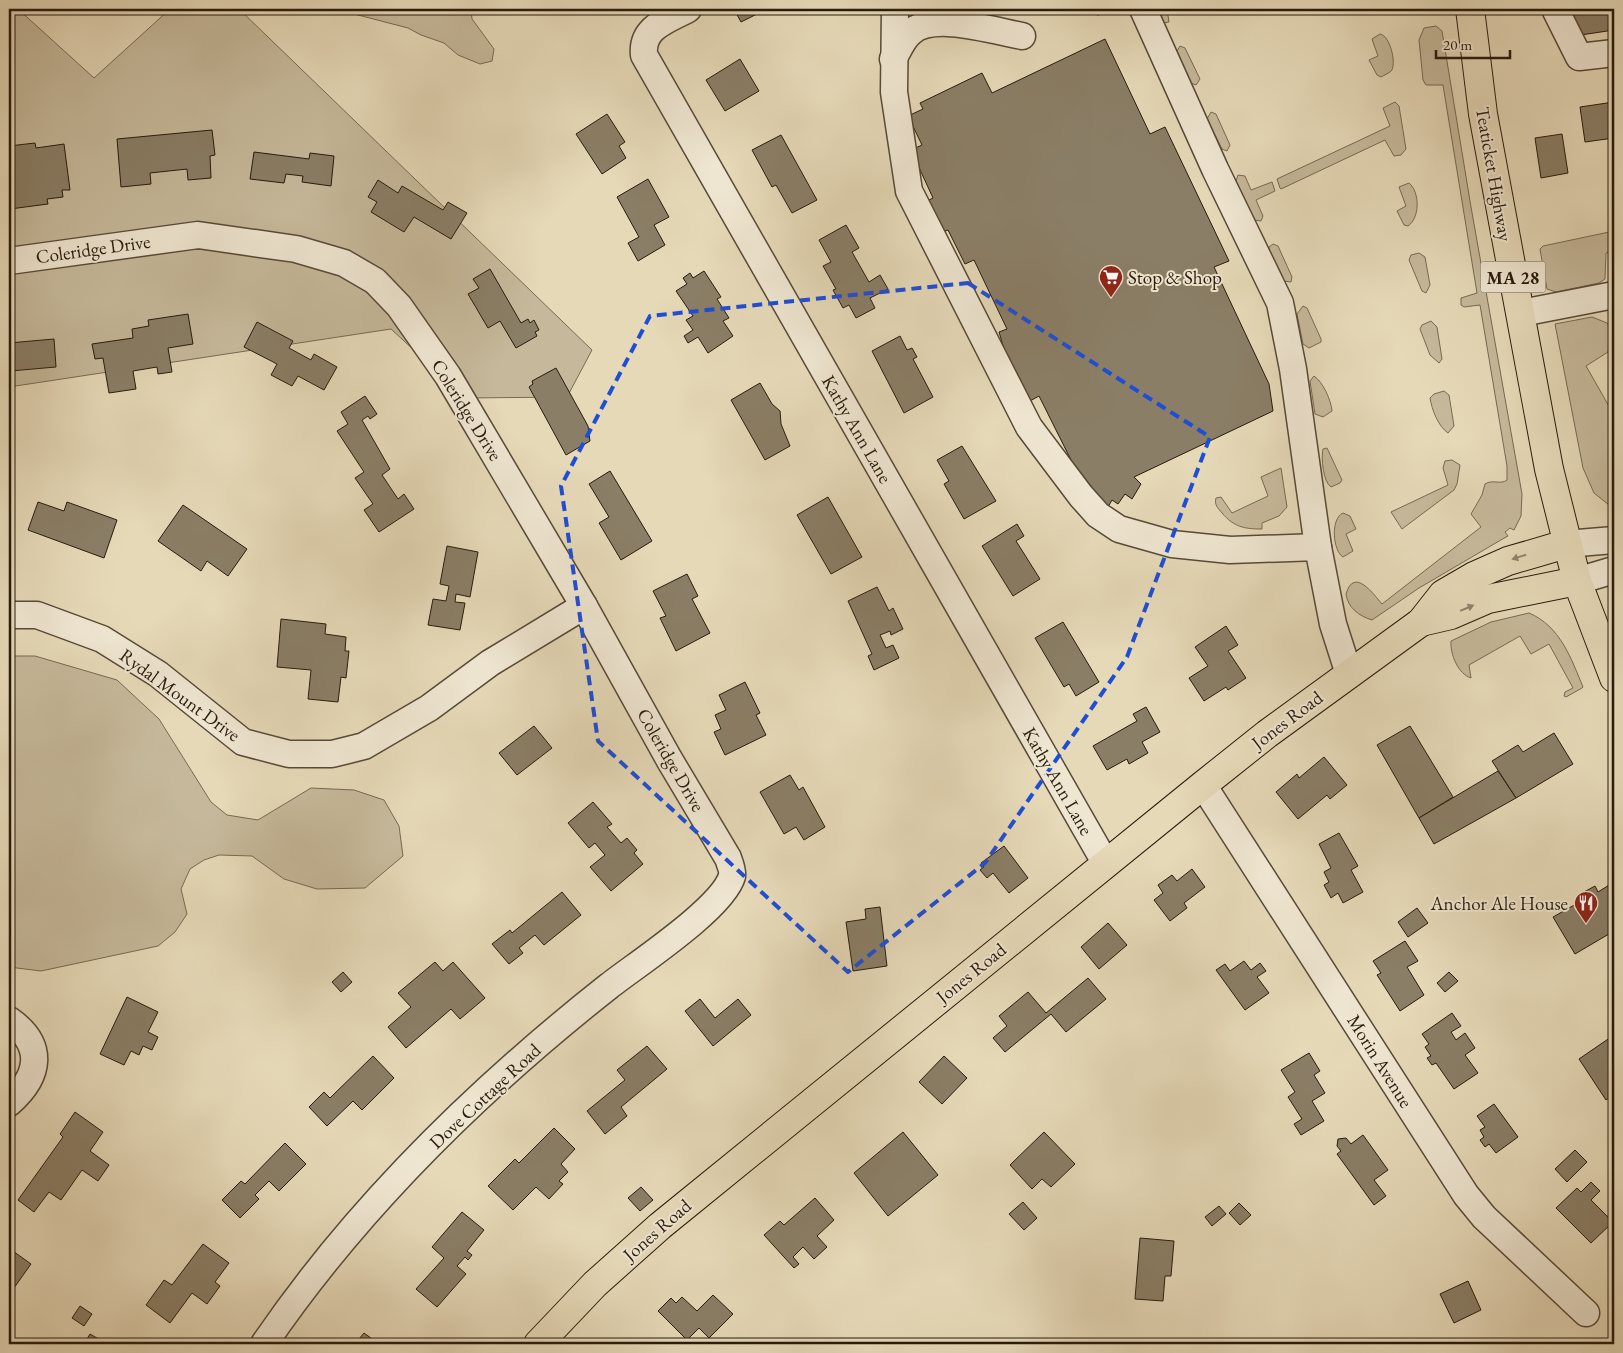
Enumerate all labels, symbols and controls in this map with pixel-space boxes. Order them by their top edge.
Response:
scale bar [1436,28,1509,60]
text: 20 m [1443,35,1472,54]
street label: Teaticket Highway [1470,105,1518,244]
street label: Coleridge Drive [34,229,152,269]
road number: MA 28 [1480,262,1546,292]
supermarket icon: Stop & Shop [1098,264,1124,298]
place label: Stop & Shop [1128,265,1222,290]
street label: Coleridge Drive [426,355,508,465]
street label: Kathy Ann Lane [816,370,898,488]
one-way arrow [1512,554,1527,562]
one-way arrow [1460,604,1475,612]
street label: Rydal Mount Drive [115,643,245,747]
street label: Jones Road [1245,685,1328,756]
street label: Coleridge Drive [631,704,711,816]
street label: Kathy Ann Lane [1017,722,1099,840]
restaurant icon: Anchor Ale House [1573,890,1599,924]
place label: Anchor Ale House [1429,891,1568,916]
street label: Jones Road [929,937,1011,1010]
street label: Morin Avenue [1341,1010,1419,1112]
street label: Dove Cottage Road [424,1037,547,1154]
street label: Jones Road [616,1193,697,1268]

